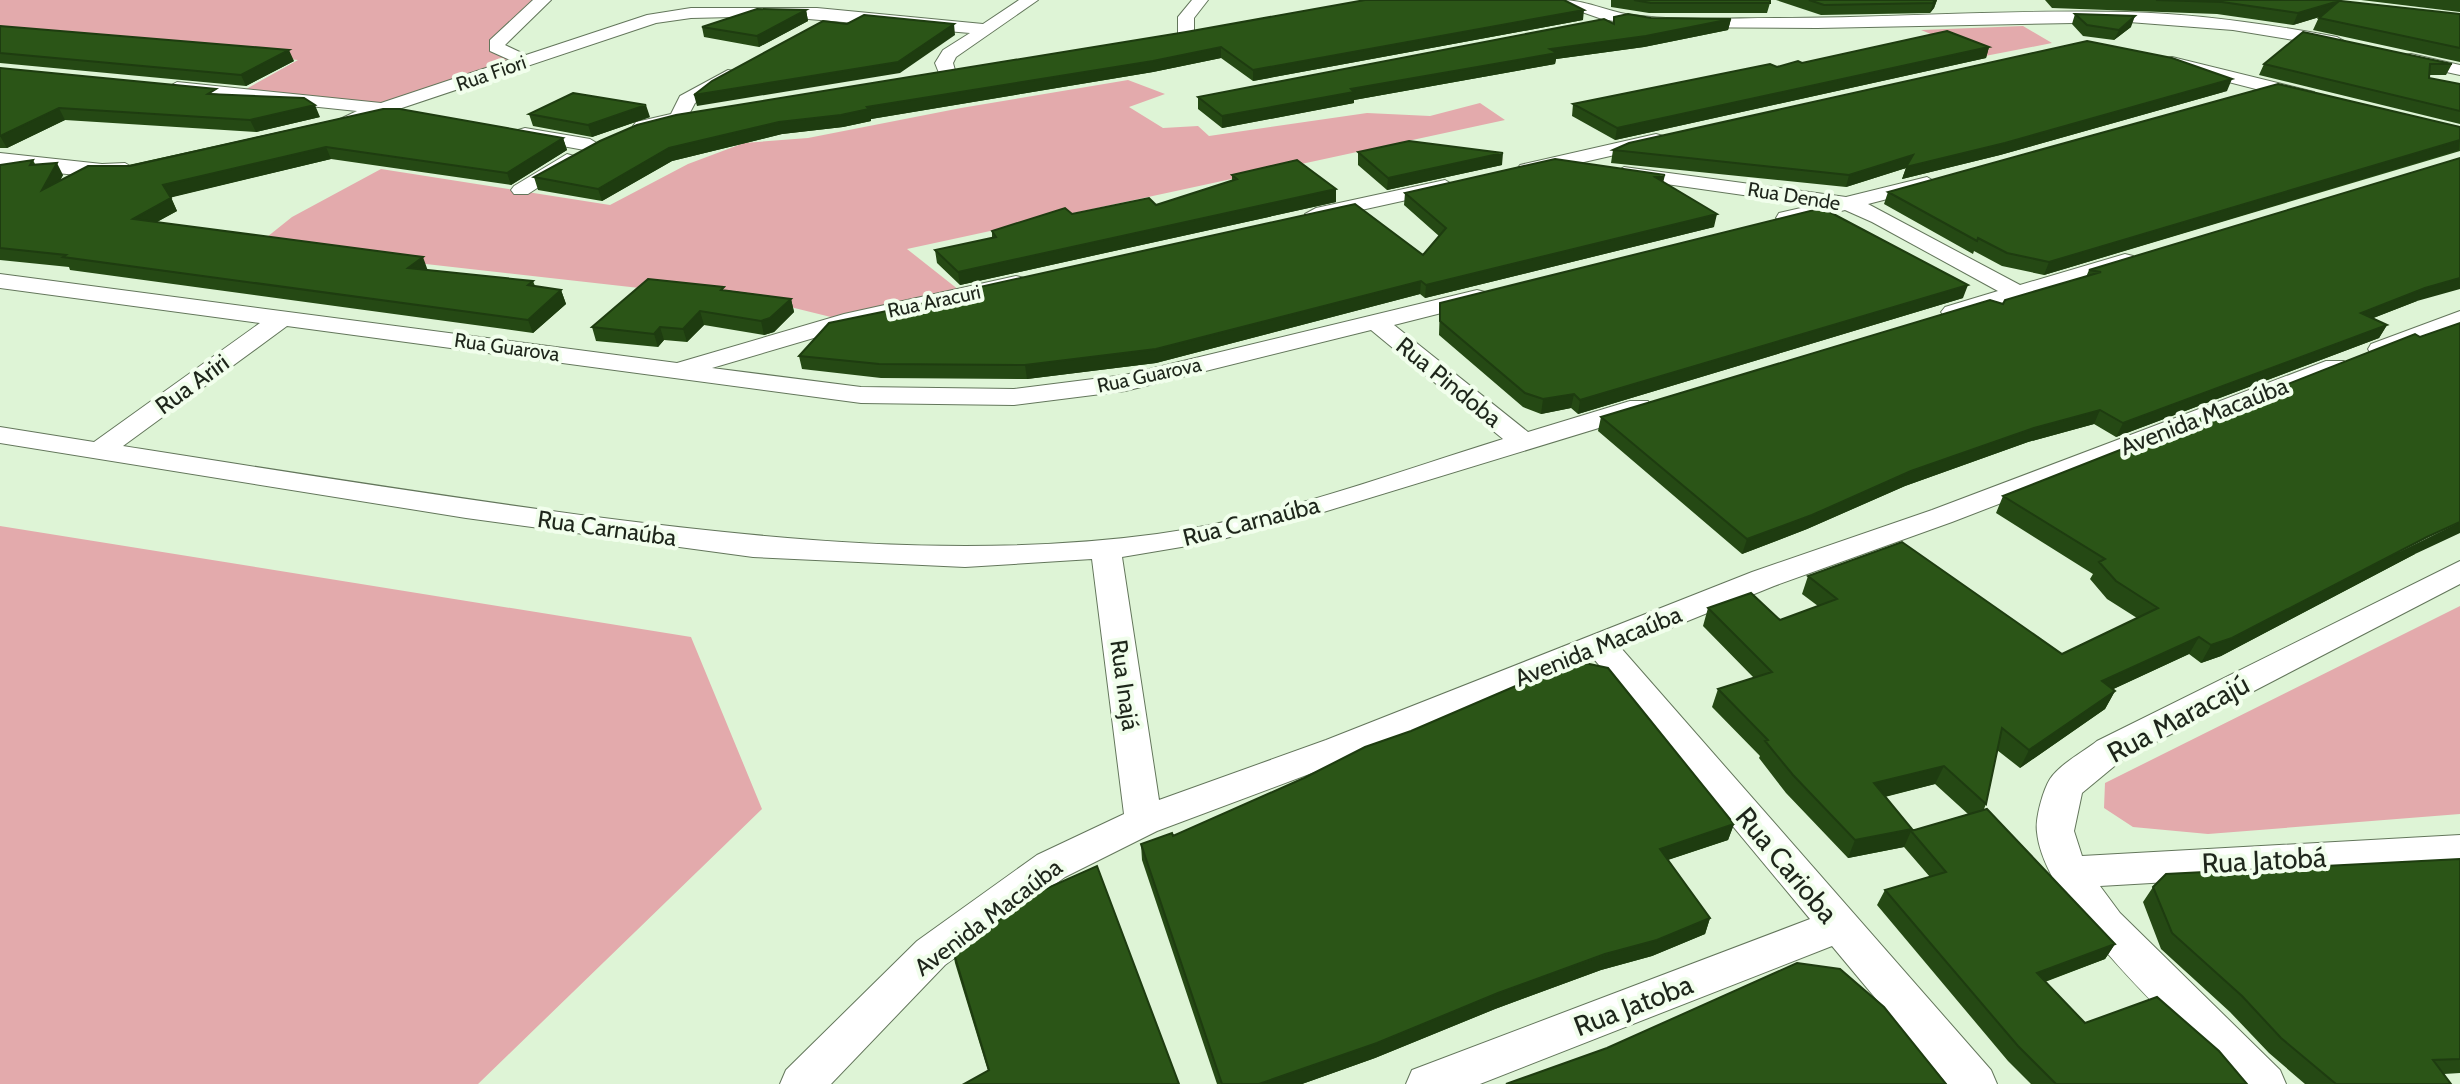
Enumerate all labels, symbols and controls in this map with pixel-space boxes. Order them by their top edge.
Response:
street label: Rua Fiori [453,50,529,96]
street label: Rua Dende [1746,177,1842,215]
street label: Rua Aracuri [885,279,983,323]
street label: Rua Guarova [453,328,562,366]
street label: Rua Pindoba [1390,331,1508,434]
street label: Rua Ariri [150,348,234,420]
street label: Rua Guarova [1095,352,1204,398]
street label: Avenida Macaúba [2116,371,2292,461]
street label: Rua Carnaúba [1180,490,1323,552]
street label: Rua Carnaúba [536,504,679,552]
street label: Avenida Macaúba [1510,599,1686,693]
street label: Rua Inajá [1104,638,1146,733]
street label: Rua Maracajú [2101,666,2255,770]
street label: Rua Carioba [1729,800,1846,930]
street label: Rua Jatobá [2201,840,2328,880]
street label: Avenida Macaúba [908,852,1068,982]
street label: Rua Jatoba [1569,967,1698,1043]

